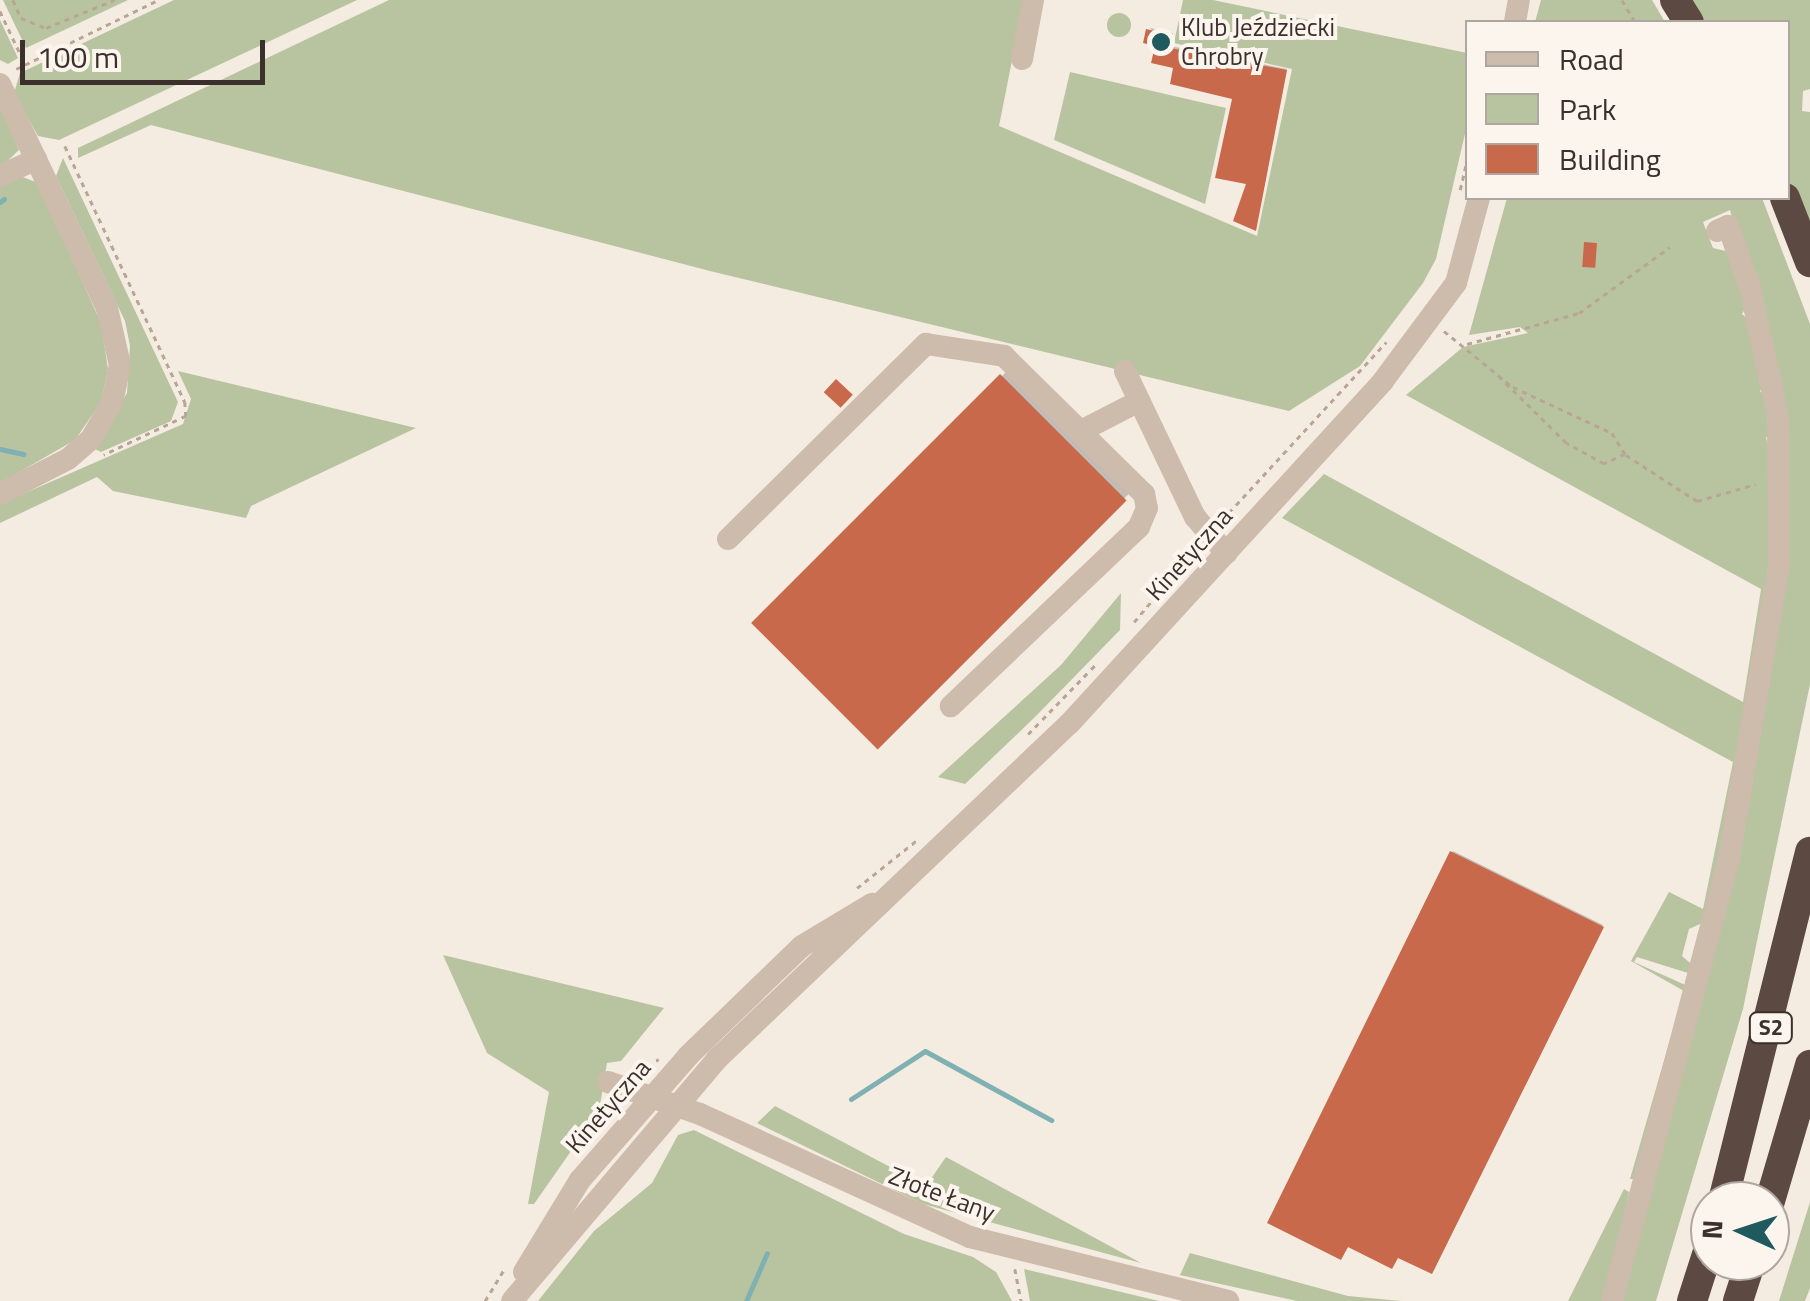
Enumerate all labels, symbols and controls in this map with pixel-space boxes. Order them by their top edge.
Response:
place label: Klub Jeździecki Chrobry [1181,13,1335,72]
scale bar [25,20,270,82]
legend [1465,20,1790,200]
marker: Klub Jeździecki Chrobry [1150,31,1172,53]
text: 100 m [37,34,119,80]
text: Road [1559,36,1624,82]
text: Park [1559,86,1616,132]
text: Building [1559,136,1661,182]
street label: Kinetyczna [1140,501,1238,607]
road number: S2 [1748,1011,1794,1045]
street label: Kinetyczna [559,1053,657,1159]
street label: Złote Łany [885,1160,999,1228]
north arrow [1690,1181,1790,1281]
text: N [1690,1219,1734,1240]

